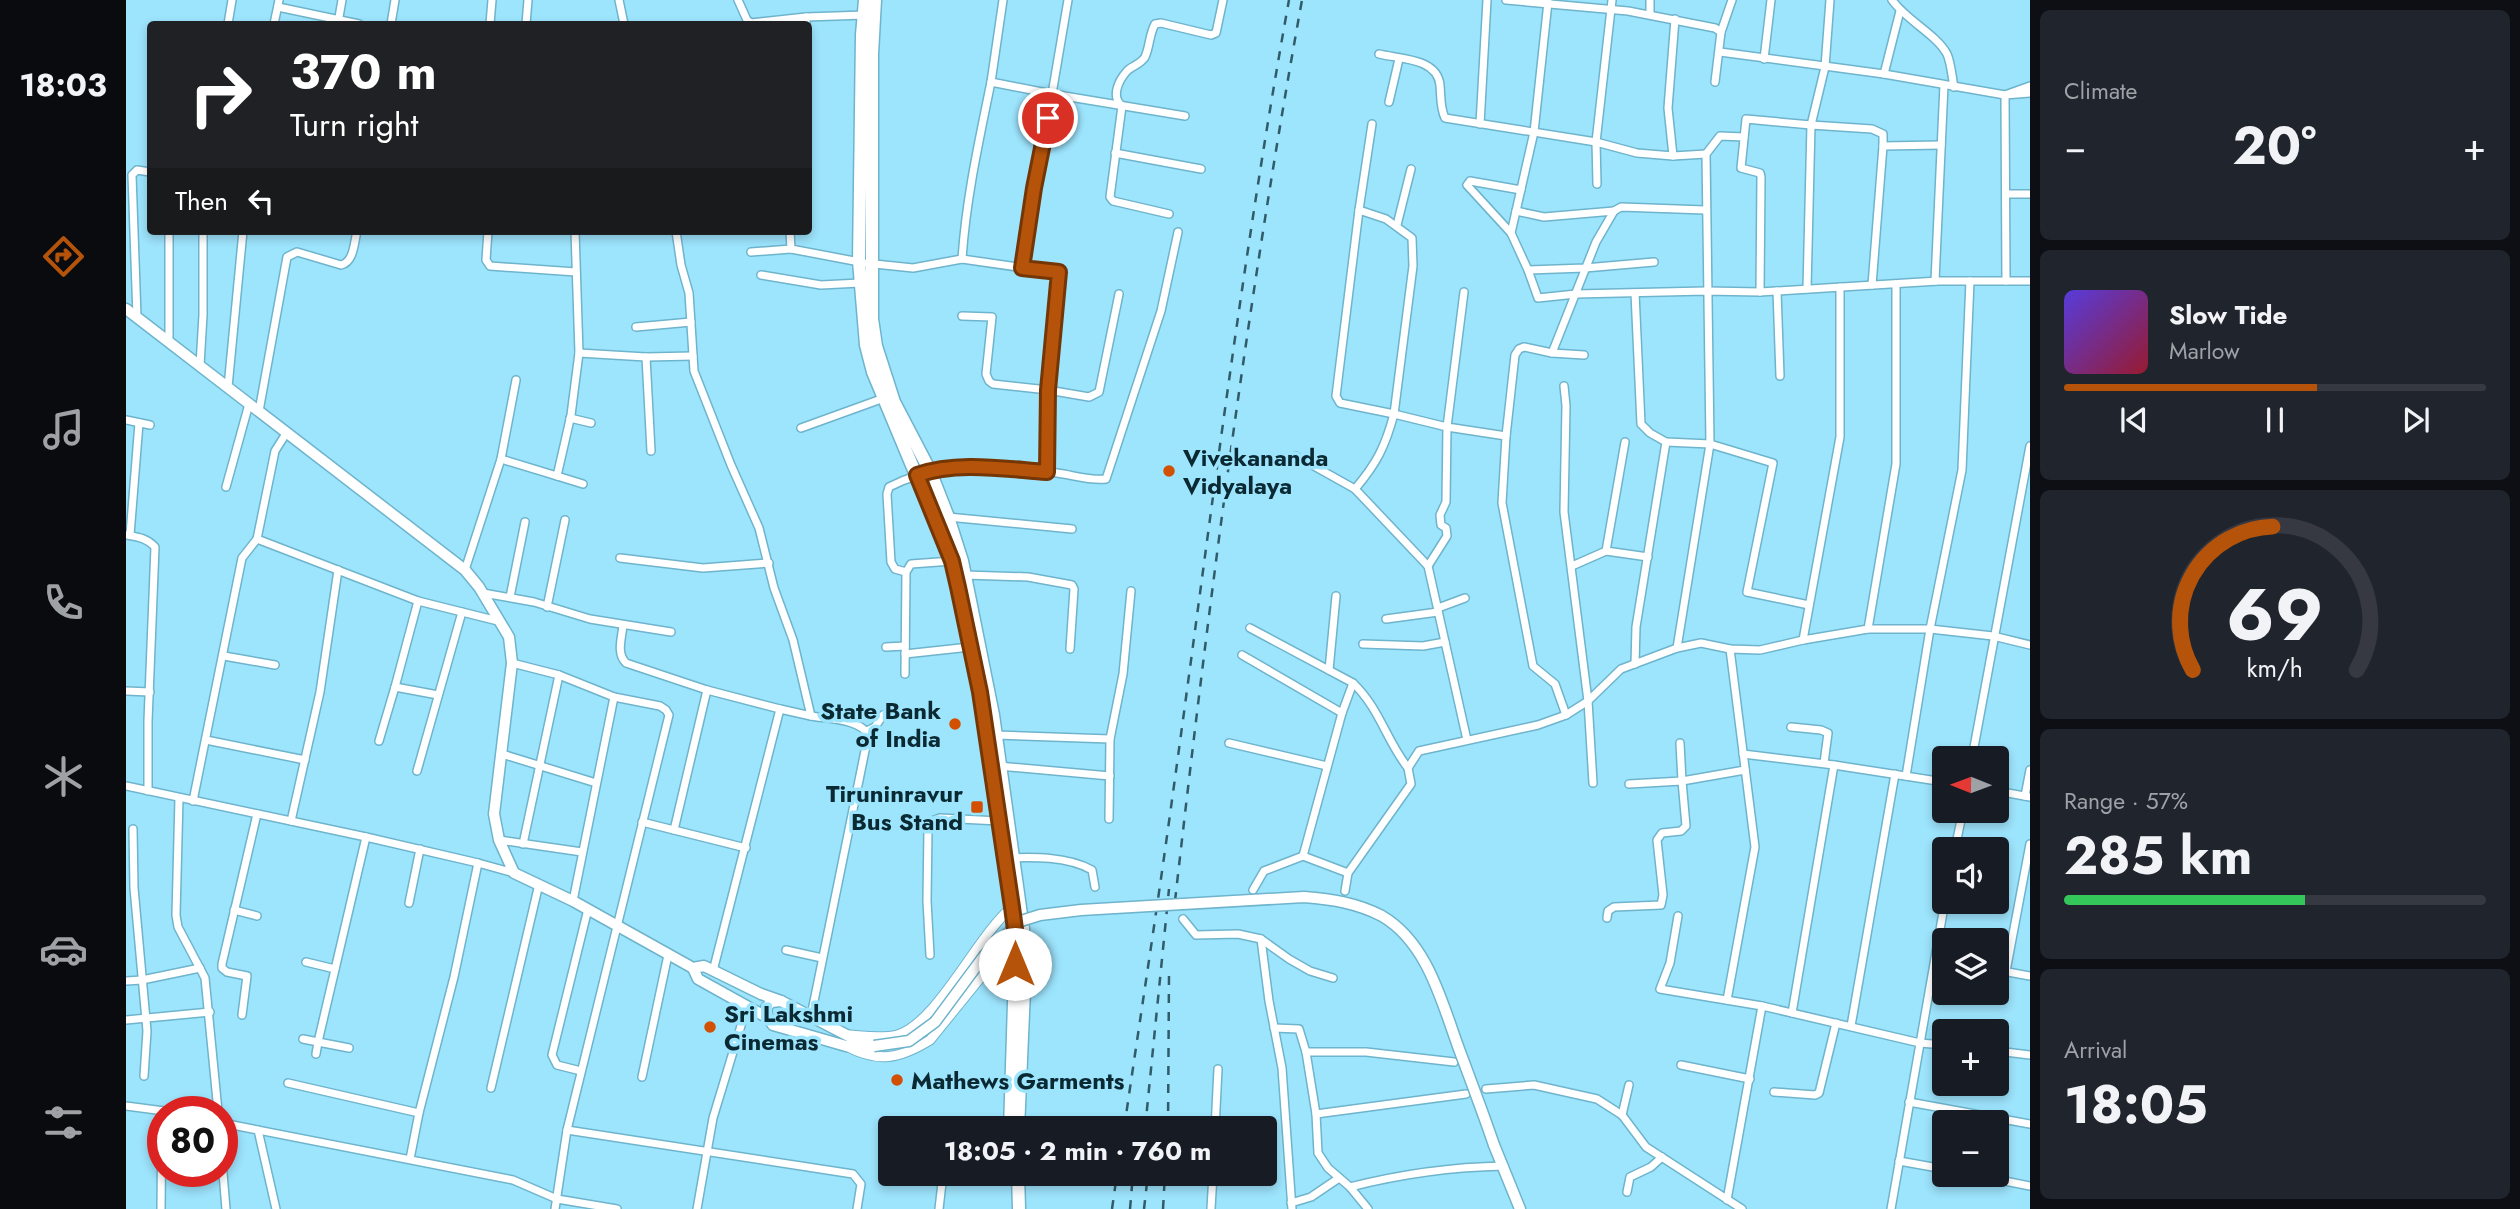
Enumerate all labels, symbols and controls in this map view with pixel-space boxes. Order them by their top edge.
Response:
text: 370 m [290,37,437,107]
icon: right [175,49,266,140]
text: 18:03 [19,62,107,108]
text: Climate [2064,74,2137,108]
pin [1018,88,1078,148]
icon: arrive [1029,99,1067,137]
text: Turn right [290,102,419,148]
text: 20° [2233,108,2317,184]
text: − [2064,119,2086,174]
text: + [2463,119,2486,174]
text: Then [175,182,228,220]
icon: left [242,182,280,220]
icon: directions [39,232,88,281]
text: Slow Tide [2169,296,2288,334]
text: Marlow [2169,334,2240,368]
icon: previous [2115,401,2153,439]
icon: pause [2256,401,2294,439]
icon: next [2397,401,2435,439]
icon: music [39,405,88,454]
place label: Vivekananda Vidyalaya [1182,440,1328,503]
marker: Vivekananda Vidyalaya [1161,463,1177,479]
text: 69 [2226,563,2324,668]
icon: phone [39,578,88,627]
text: km/h [2247,650,2303,686]
place label: State Bank of India [820,693,941,756]
marker: State Bank of India [947,716,963,732]
north arrow [1932,746,2009,822]
map controls [1932,746,2009,1187]
icon: climate [39,752,88,801]
place label: Tiruninravur Bus Stand [826,776,963,839]
text: Range · 57% [2064,784,2188,818]
marker: Tiruninravur Bus Stand [969,799,985,815]
text: 285 km [2064,818,2253,894]
button: sound [1932,837,2009,914]
icon: car [39,925,88,974]
position arrow [978,927,1052,1001]
button: layers [1932,928,2009,1005]
place label: Sri Lakshmi Cinemas [724,996,853,1059]
marker: Sri Lakshmi Cinemas [702,1019,718,1035]
button: + [1932,1019,2009,1096]
text: Arrival [2064,1033,2127,1067]
place label: Mathews Garments [911,1063,1125,1098]
text: 18:05 [2064,1067,2208,1143]
marker: Mathews Garments [889,1072,905,1088]
speed limit sign: 80 [147,1096,238,1187]
icon: filters [39,1098,88,1147]
button: − [1932,1110,2009,1187]
text: 18:05 · 2 min · 760 m [944,1132,1211,1170]

